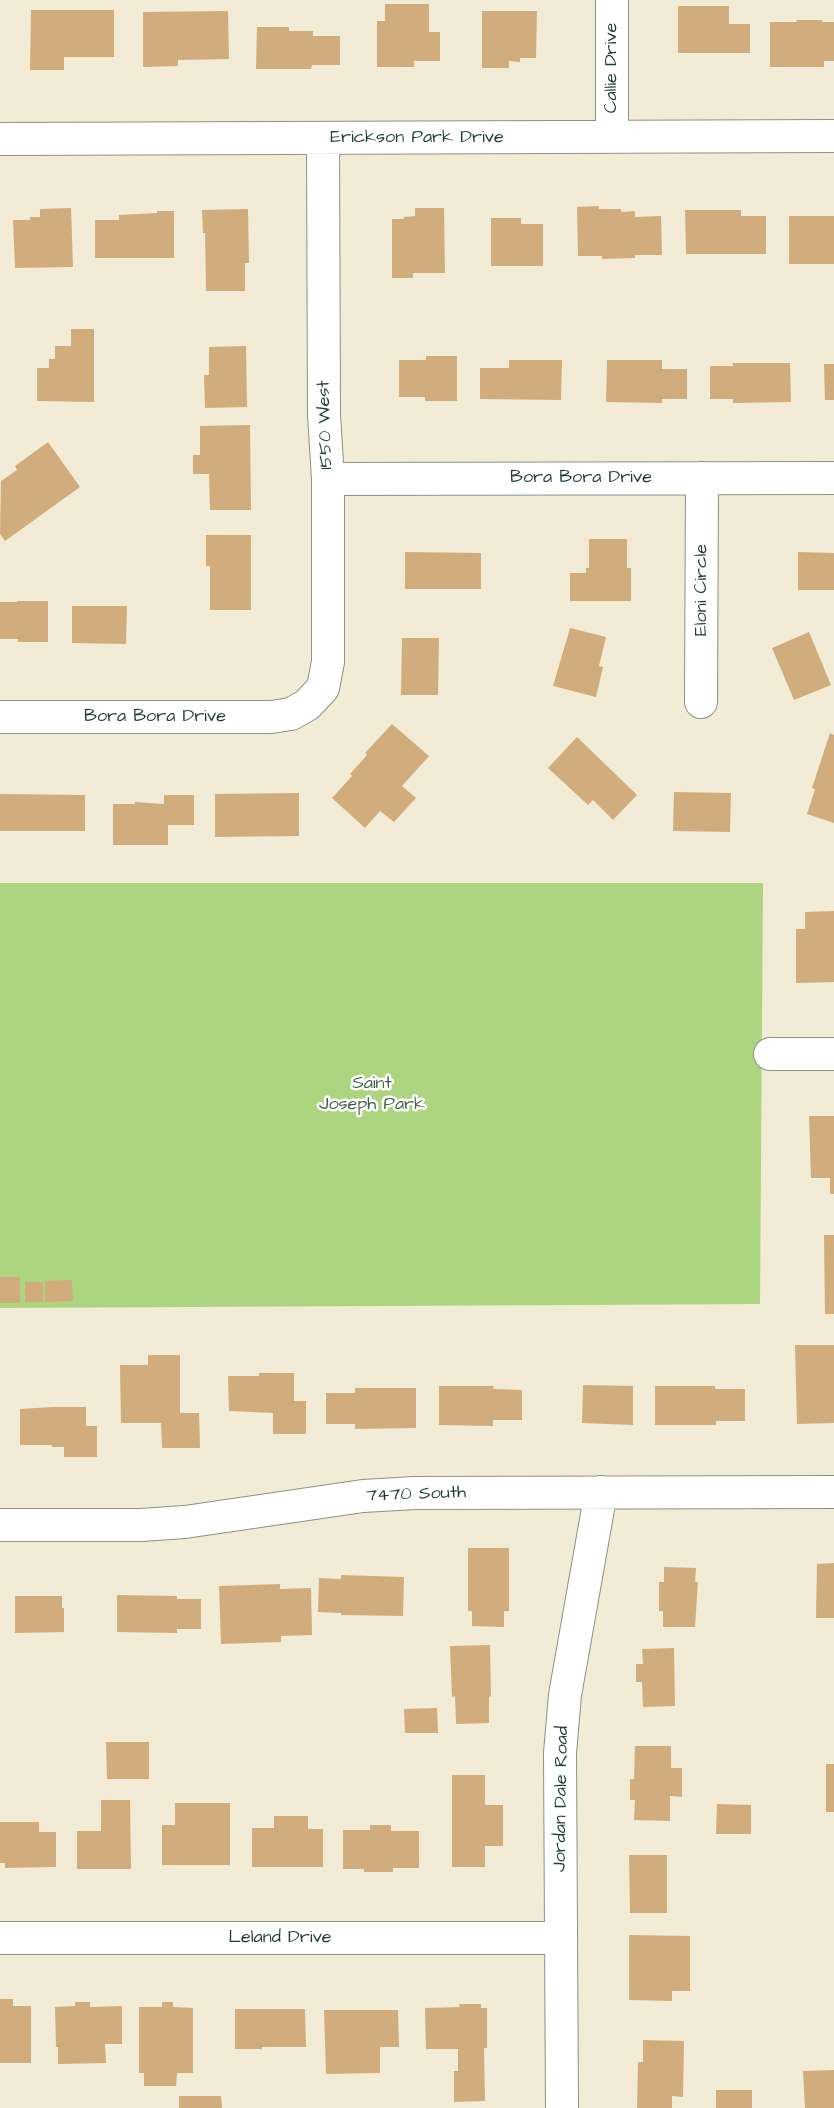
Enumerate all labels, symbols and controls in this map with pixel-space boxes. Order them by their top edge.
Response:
street label: Callie Drive [601,23,623,113]
street label: Erickson Park Drive [330,127,504,149]
street label: 1550 West [314,380,338,470]
street label: Bora Bora Drive [510,467,652,489]
street label: Eloni Circle [691,544,713,636]
street label: Bora Bora Drive [84,706,226,728]
park label: Saint Joseph Park [319,1073,425,1116]
street label: 7470 South [366,1482,466,1508]
street label: Jordan Dale Road [550,1726,574,1872]
street label: Leland Drive [228,1927,332,1949]

